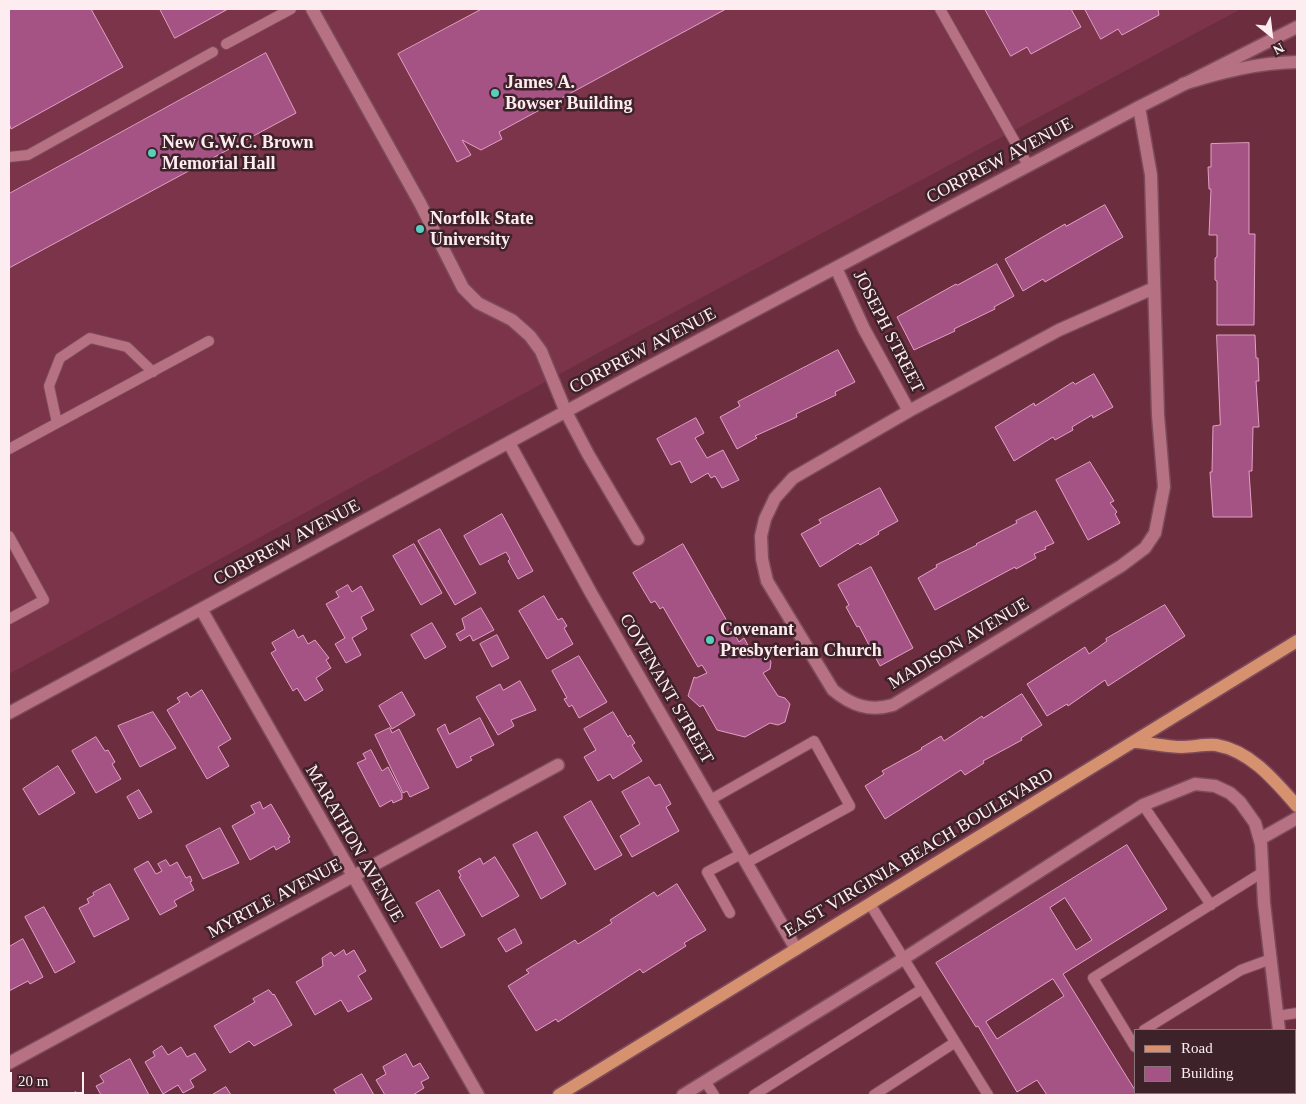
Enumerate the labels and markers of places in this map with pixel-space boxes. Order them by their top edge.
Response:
place label: James A. Bowser Building [505,72,633,115]
marker: James A. Bowser Building [489,87,501,99]
place label: New G.W.C. Brown Memorial Hall [162,132,314,174]
marker: New G.W.C. Brown Memorial Hall [146,147,158,159]
place label: Norfolk State University [430,208,533,250]
marker: Norfolk State University [414,223,426,235]
place label: Covenant Presbyterian Church [720,619,882,662]
marker: Covenant Presbyterian Church [704,634,716,646]

